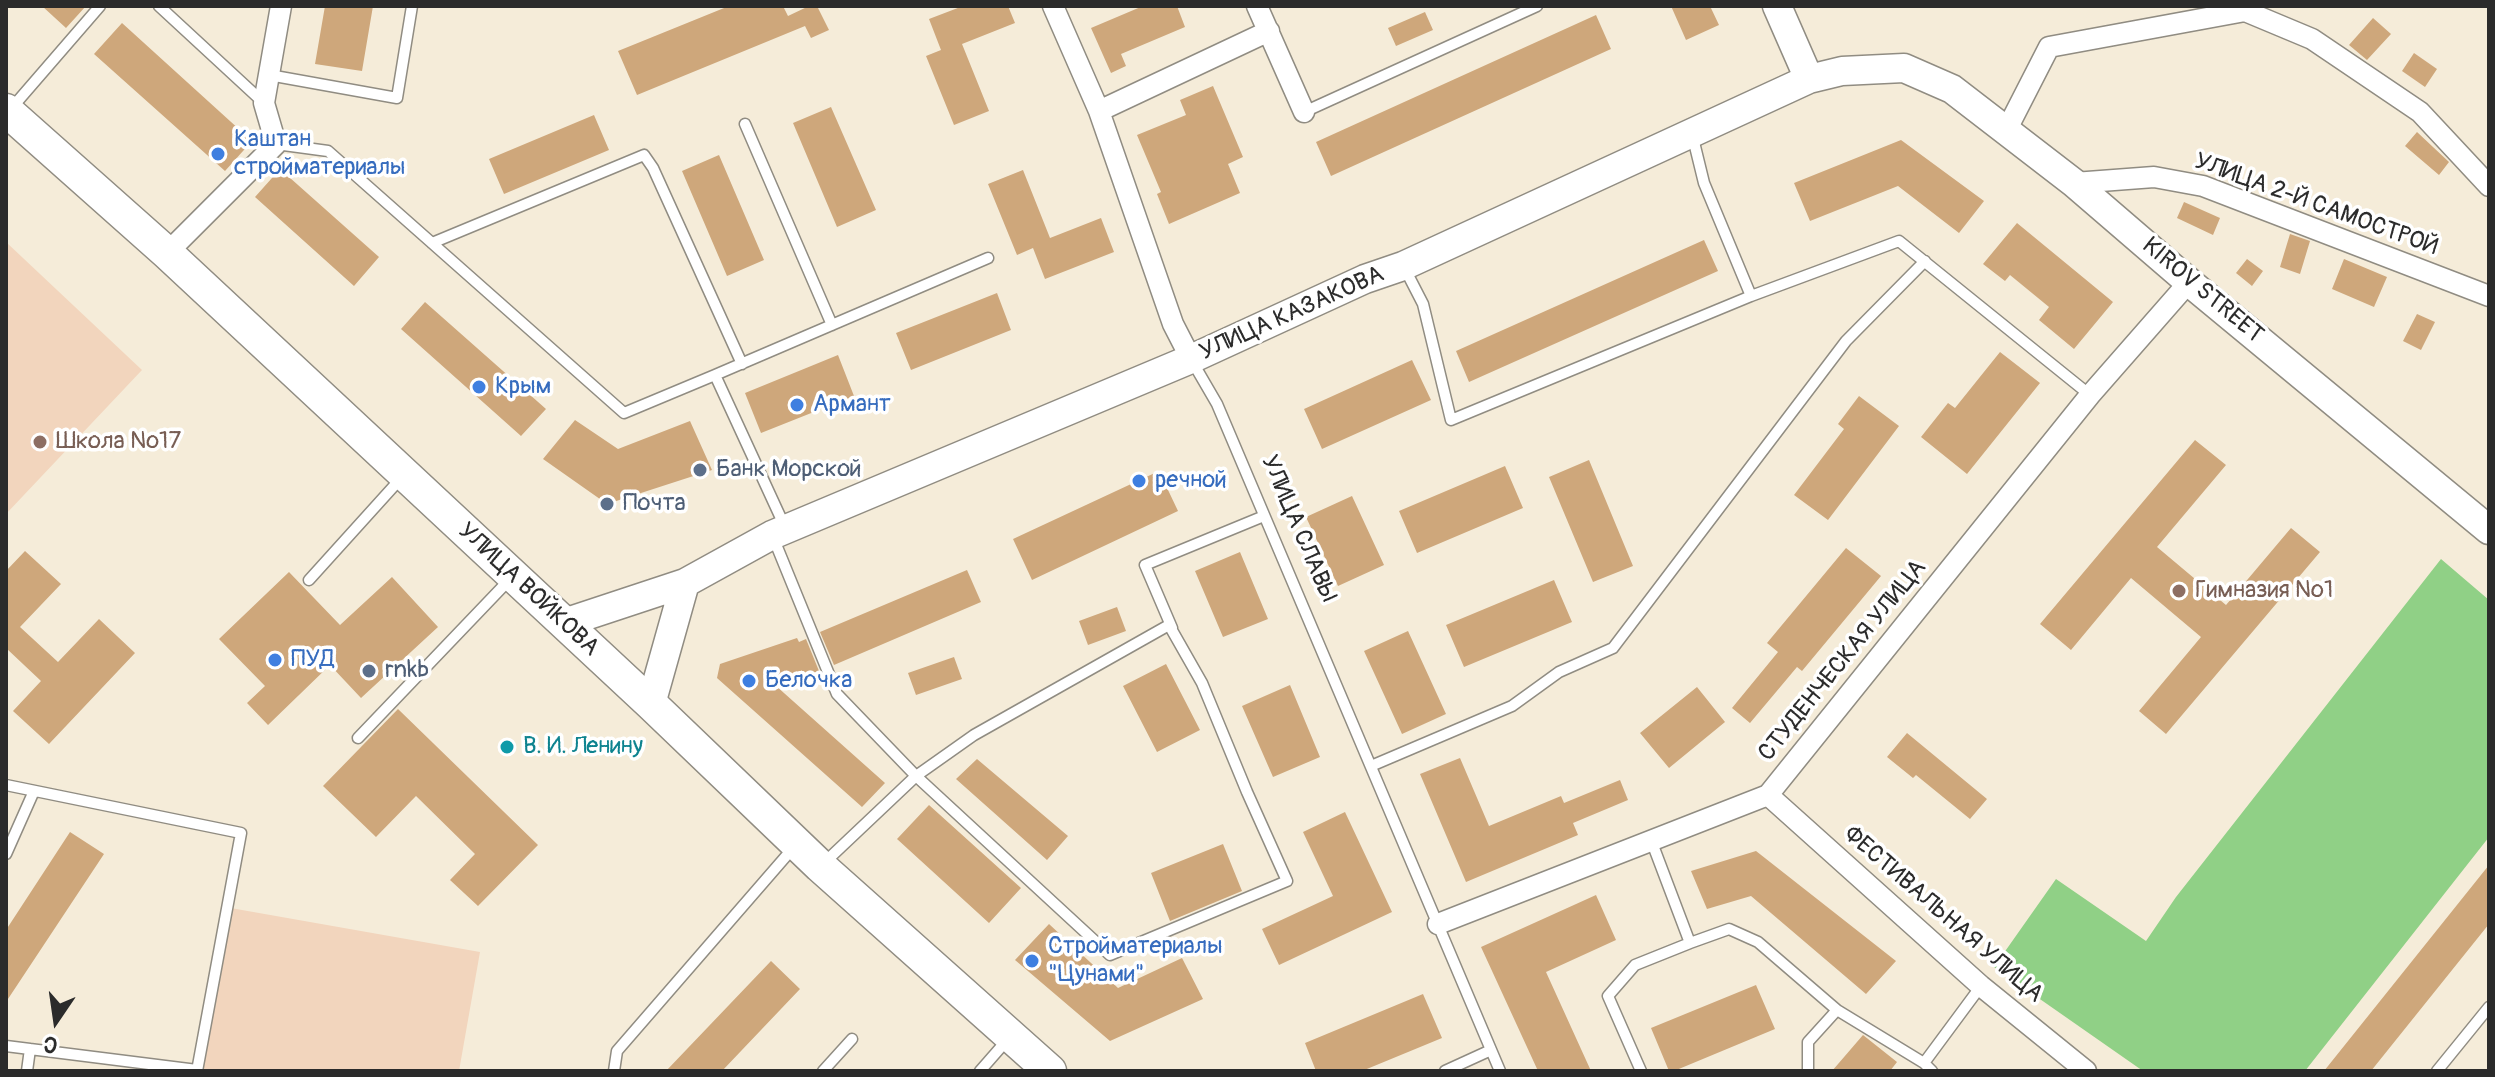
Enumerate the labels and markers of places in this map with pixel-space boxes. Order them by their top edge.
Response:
place label: Каштан стройматериалы [234,126,406,182]
marker: Каштан стройматериалы [209,145,227,163]
place label: Крым [495,373,551,401]
marker: Крым [470,378,488,396]
place label: Армант [813,391,891,419]
marker: Армант [788,396,806,414]
place label: Школа №17 [56,428,181,456]
marker: Школа №17 [31,433,49,451]
place label: Банк Морской [716,456,862,484]
marker: Банк Морской [691,461,709,479]
place label: речной [1155,467,1227,495]
marker: речной [1130,472,1148,490]
place label: Почта [623,490,686,518]
marker: Почта [598,495,616,513]
place label: Гимназия №1 [2195,577,2333,605]
marker: Гимназия №1 [2170,582,2188,600]
place label: ПУД [291,646,334,674]
marker: ПУД [266,651,284,669]
place label: rnkb [385,657,429,685]
marker: rnkb [360,662,378,680]
place label: Белочка [765,667,852,695]
marker: Белочка [740,672,758,690]
place label: В. И. Ленину [523,733,643,761]
marker: В. И. Ленину [498,738,516,756]
place label: Стройматериалы "Цунами" [1048,933,1223,989]
marker: Стройматериалы "Цунами" [1023,952,1041,970]

